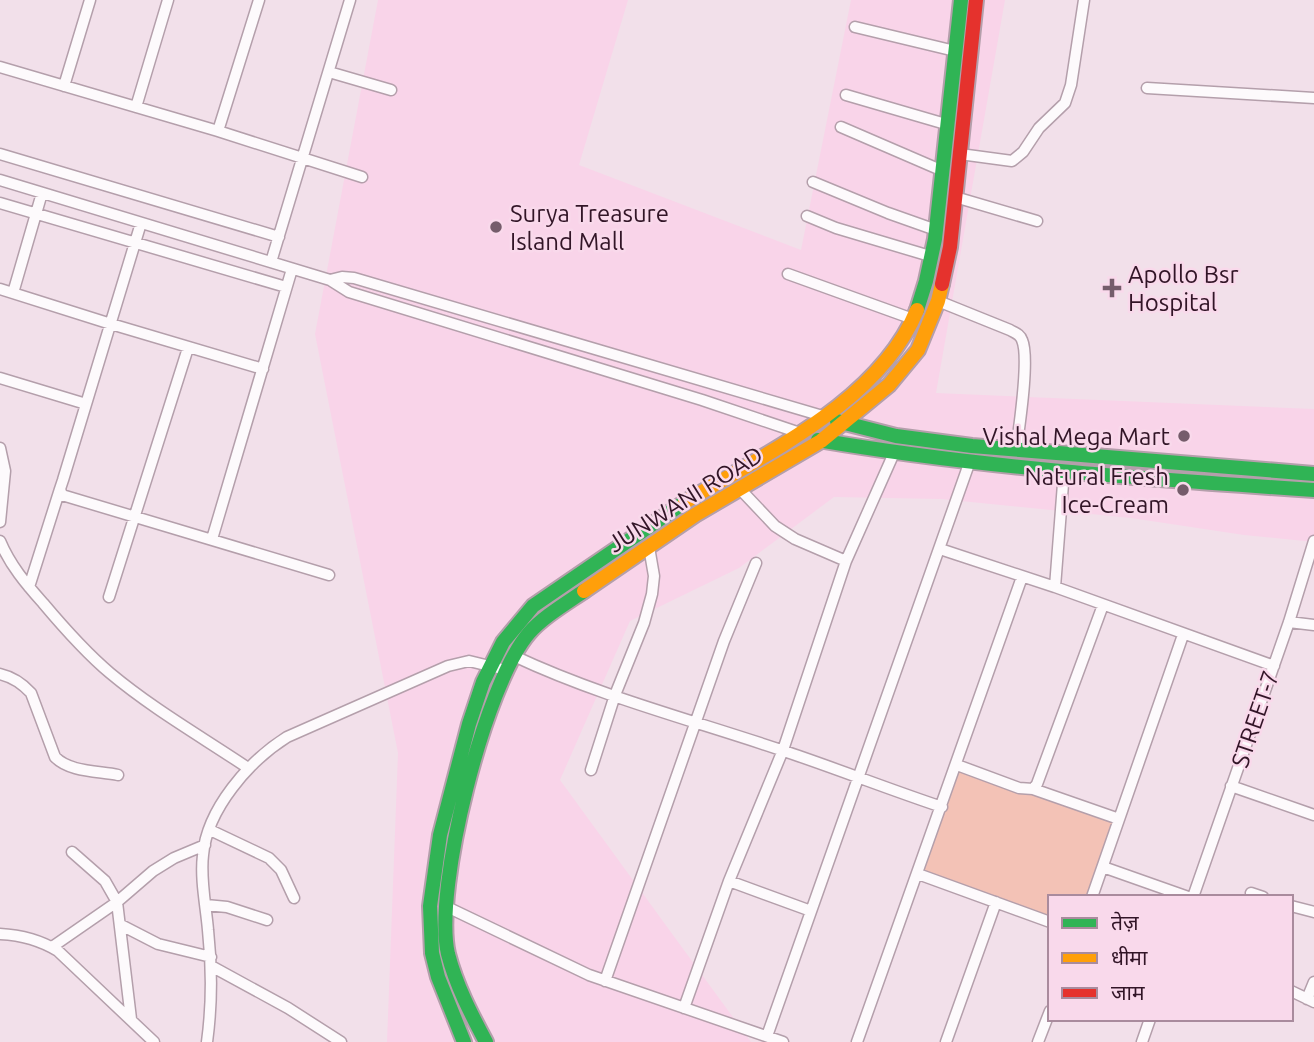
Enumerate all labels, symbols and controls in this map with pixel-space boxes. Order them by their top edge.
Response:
place label: Surya Treasure Island Mall [510,200,669,255]
marker: Surya Treasure Island Mall [488,219,504,235]
place label: Apollo Bsr Hospital [1128,261,1239,316]
marker: Apollo Bsr Hospital [1102,278,1122,298]
place label: Vishal Mega Mart [982,423,1171,450]
marker: Vishal Mega Mart [1176,428,1192,444]
street label: JUNWANI ROAD [603,441,767,557]
place label: Natural Fresh Ice-Cream [1025,463,1169,518]
marker: Natural Fresh Ice-Cream [1175,482,1191,498]
street label: STREET-7 [1226,667,1284,771]
legend [1048,895,1293,1021]
text: तेज़ [1111,910,1139,934]
text: धीमा [1111,945,1148,969]
text: जाम [1111,980,1145,1004]

